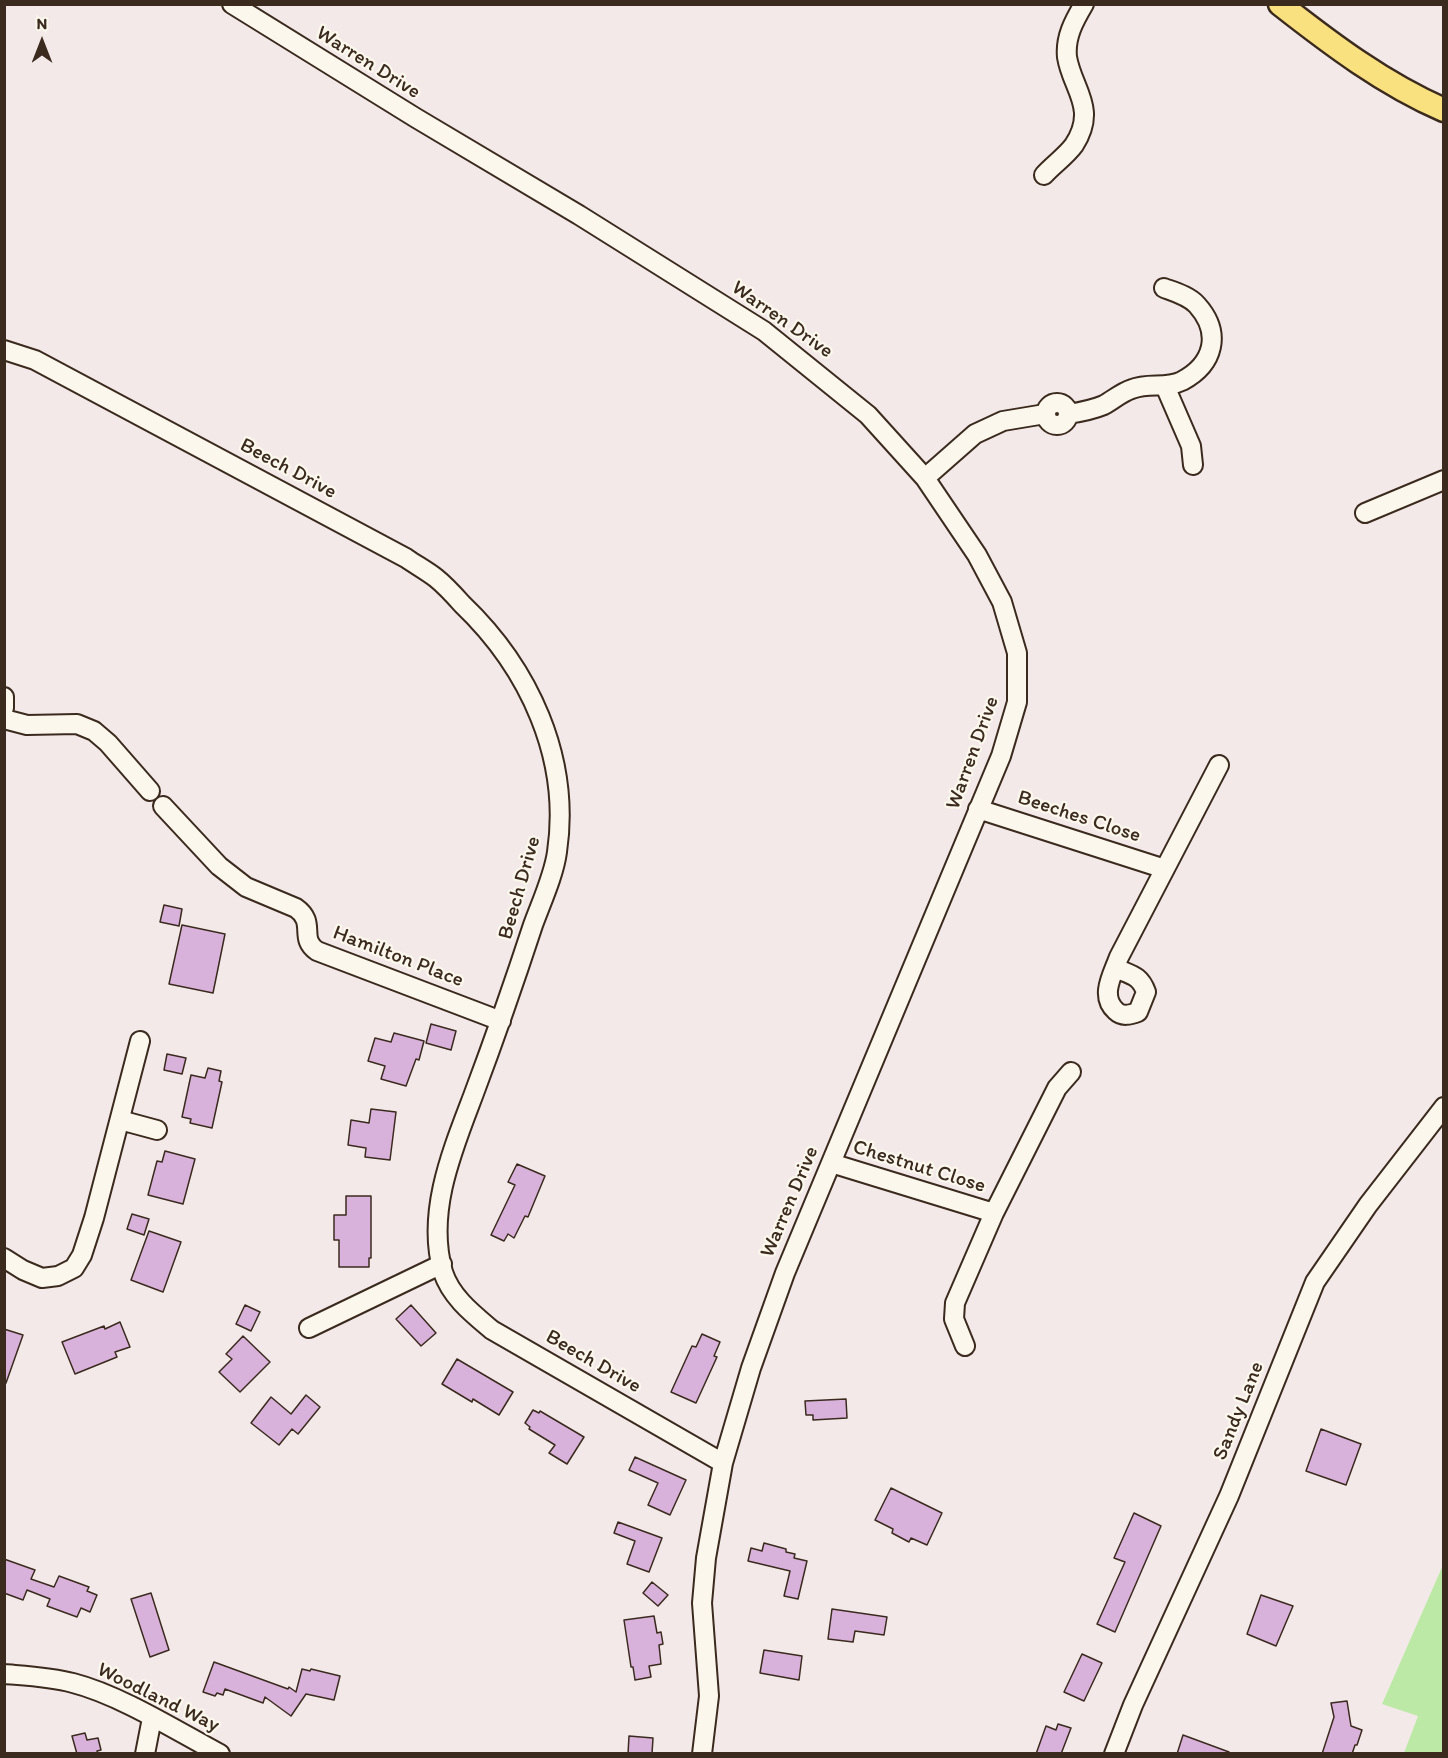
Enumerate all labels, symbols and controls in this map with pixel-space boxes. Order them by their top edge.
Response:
north arrow [12,12,72,72]
text: N [37,14,47,33]
street label: Warren Drive [311,21,425,105]
street label: Warren Drive [726,276,838,364]
street label: Beech Drive [235,433,341,505]
street label: Warren Drive [941,693,1005,813]
street label: Beeches Close [1014,785,1144,849]
street label: Beech Drive [493,833,547,943]
street label: Hamilton Place [329,921,467,993]
street label: Chestnut Close [850,1135,988,1199]
street label: Warren Drive [755,1143,825,1261]
street label: Beech Drive [541,1325,645,1399]
street label: Sandy Lane [1208,1358,1270,1464]
street label: Woodland Way [93,1657,223,1739]

